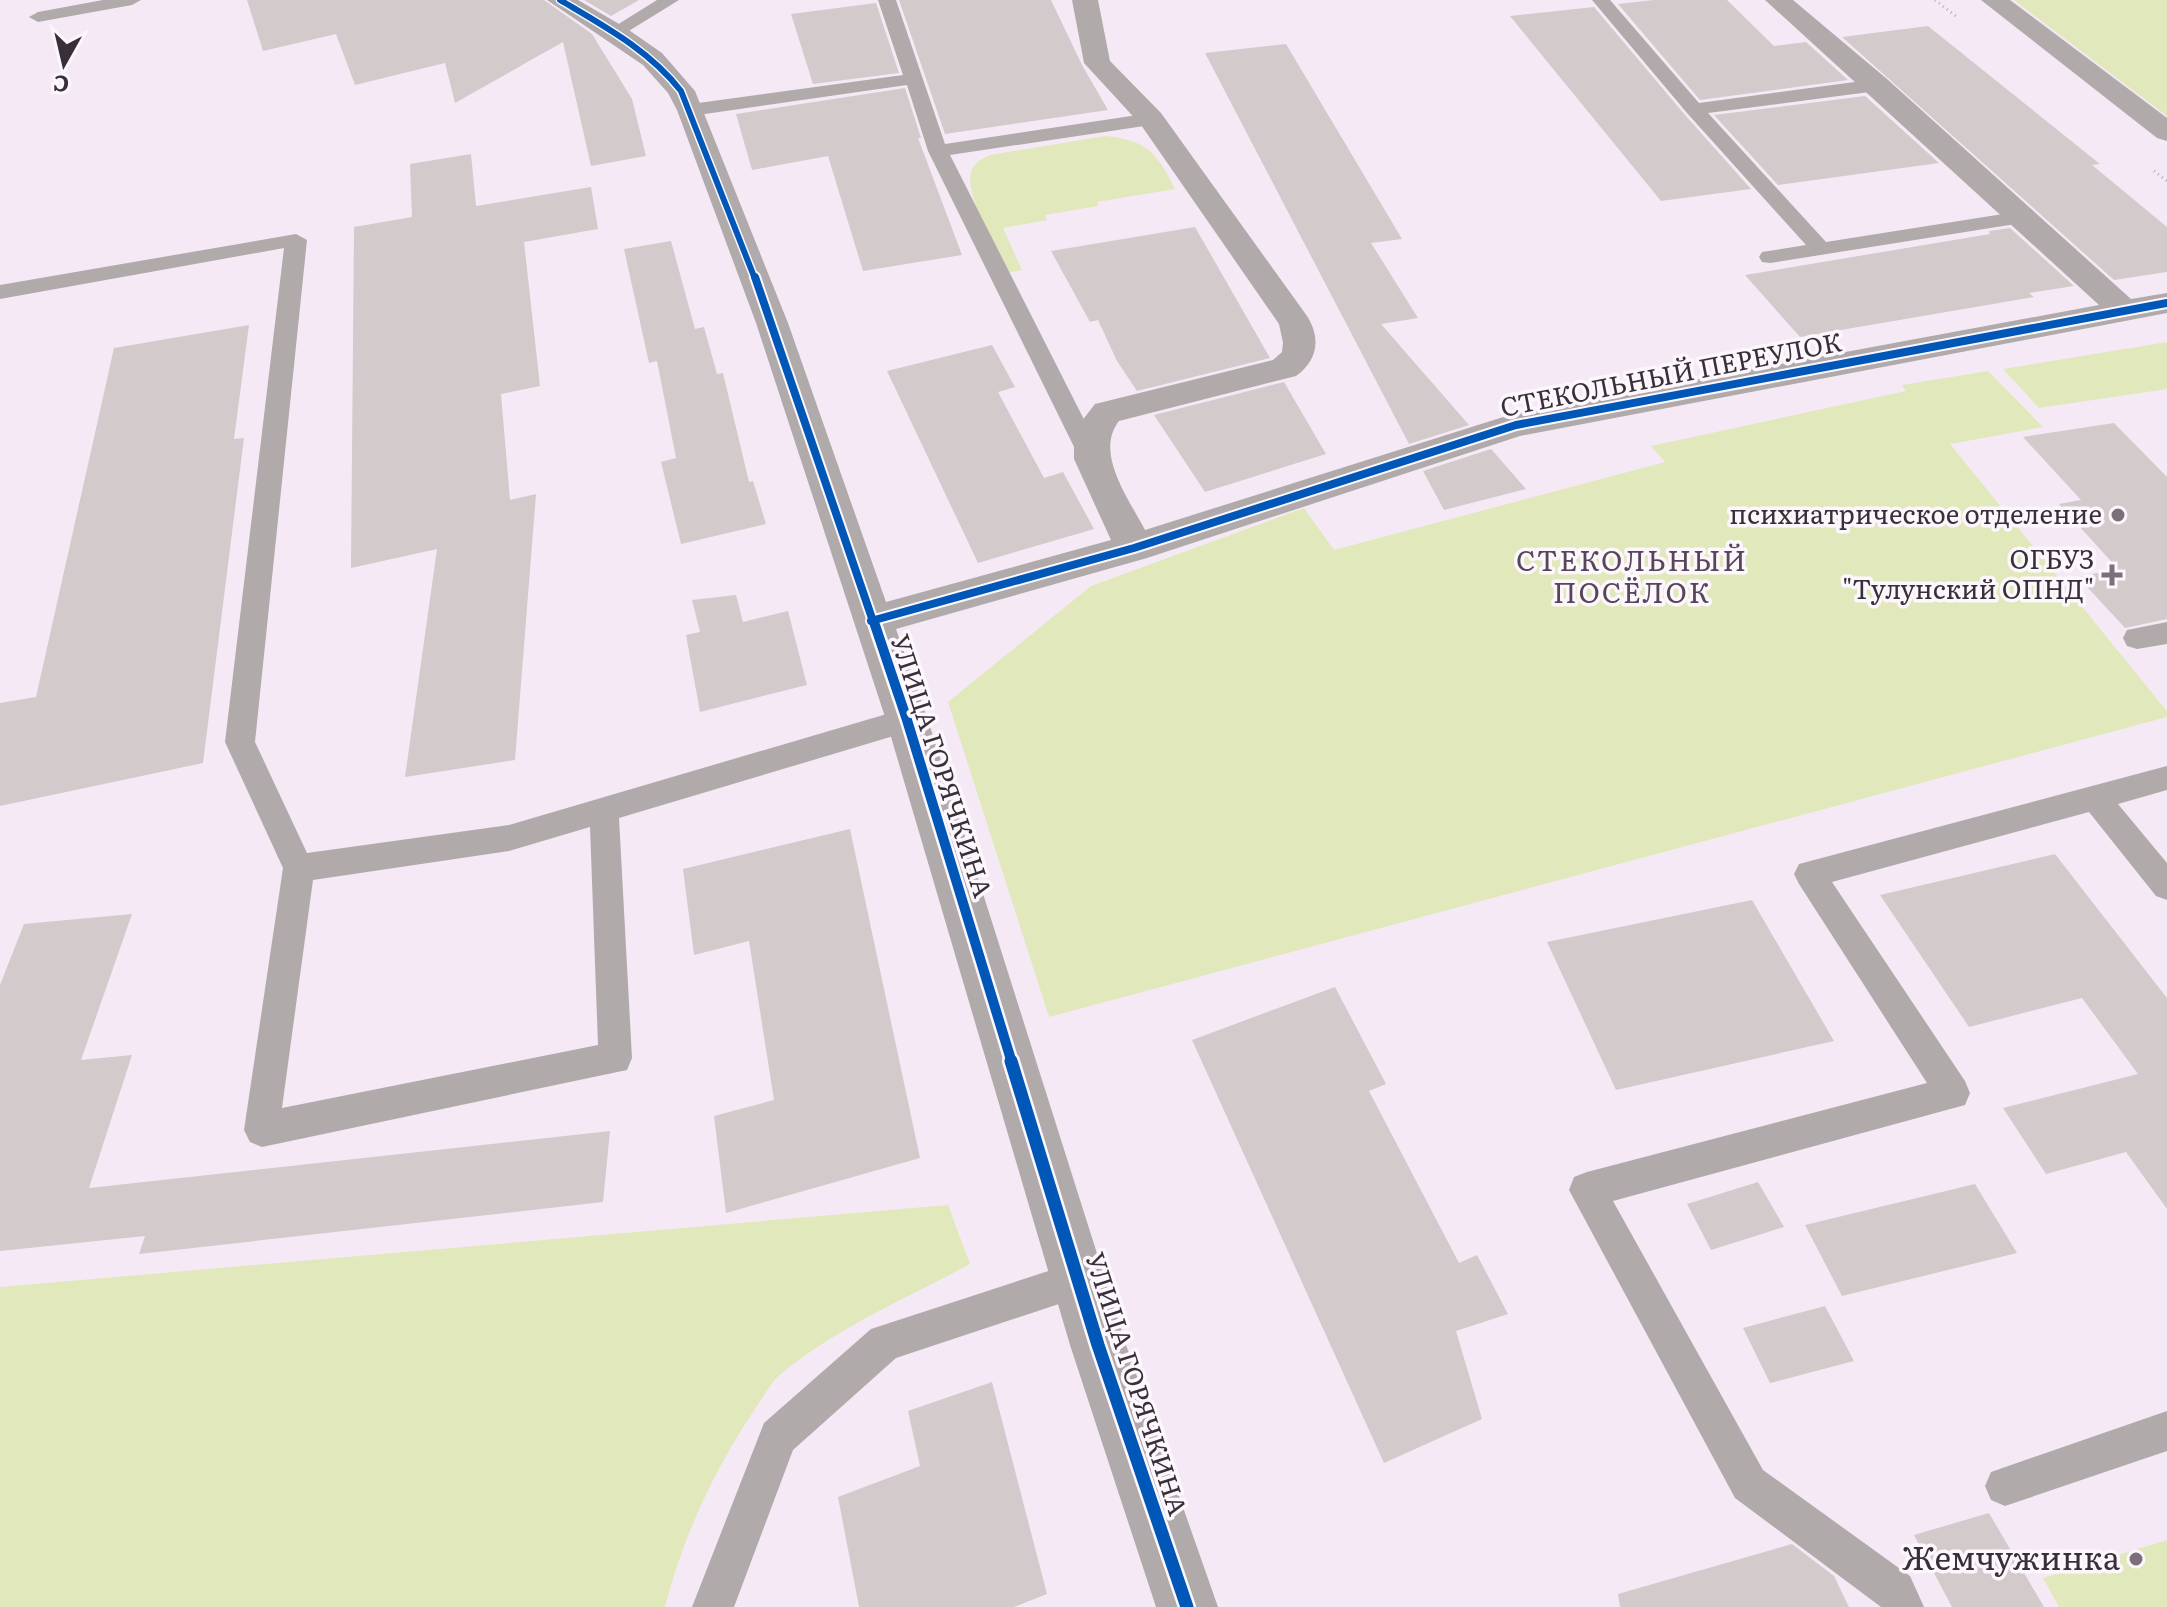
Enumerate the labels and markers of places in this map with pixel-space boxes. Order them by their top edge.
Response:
place label: психиатрическое отделение [1729,493,2102,532]
marker: психиатрическое отделение [2109,506,2127,524]
place label: ОГБУЗ "Тулунский ОПНД" [1842,538,2094,607]
marker: ОГБУЗ "Тулунский ОПНД" [2101,564,2123,586]
place label: Жемчужинка [1902,1532,2121,1580]
marker: Жемчужинка [2127,1550,2145,1568]

